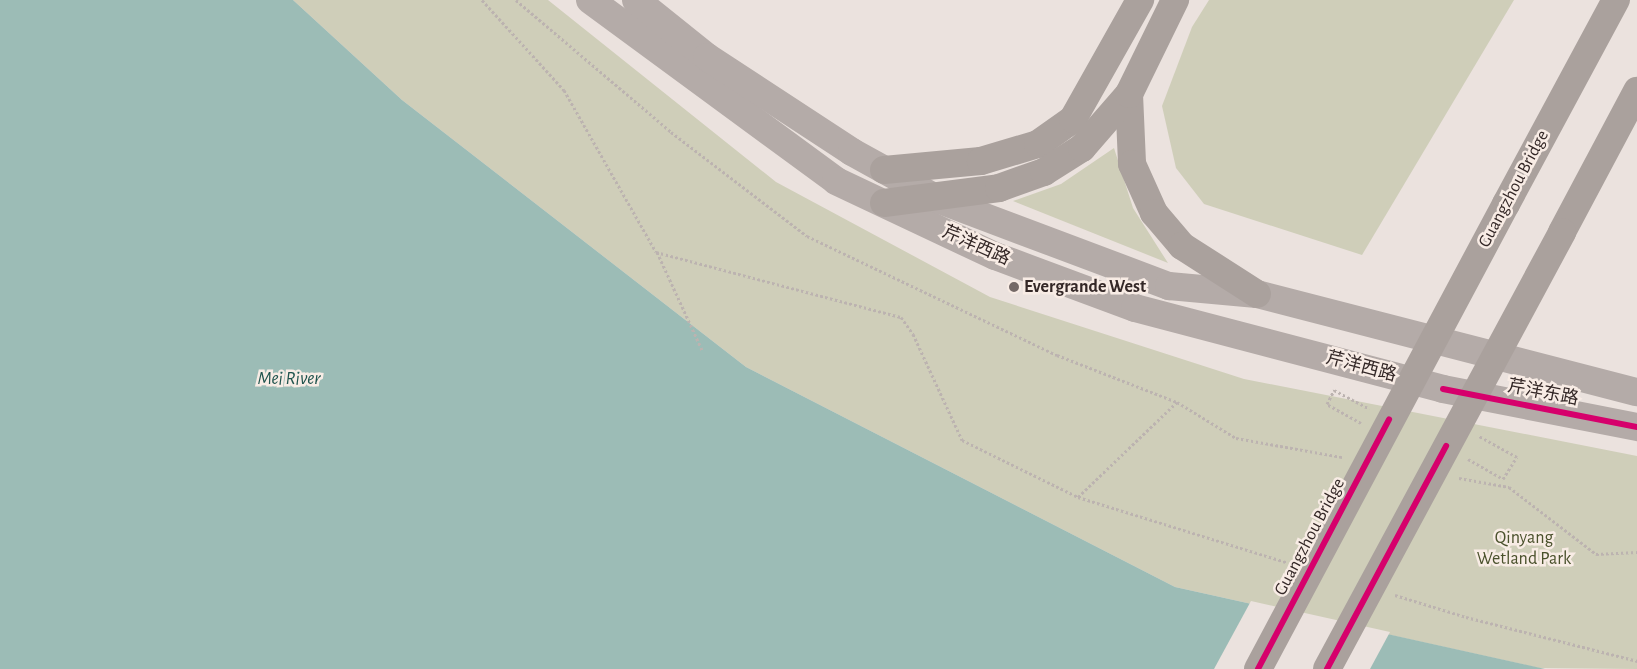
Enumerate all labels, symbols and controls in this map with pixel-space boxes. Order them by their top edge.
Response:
street label: Guangzhou Bridge [1474,127,1554,251]
street label: 芹洋西路 [939,221,1013,271]
place label: Evergrande West [1024,276,1146,298]
marker: Evergrande West [1008,281,1020,293]
street label: 芹洋西路 [1323,347,1399,387]
water label: Mei River [257,368,321,390]
street label: 芹洋东路 [1506,376,1580,410]
street label: Guangzhou Bridge [1270,475,1350,599]
park label: Qinyang Wetland Park [1477,528,1571,570]

